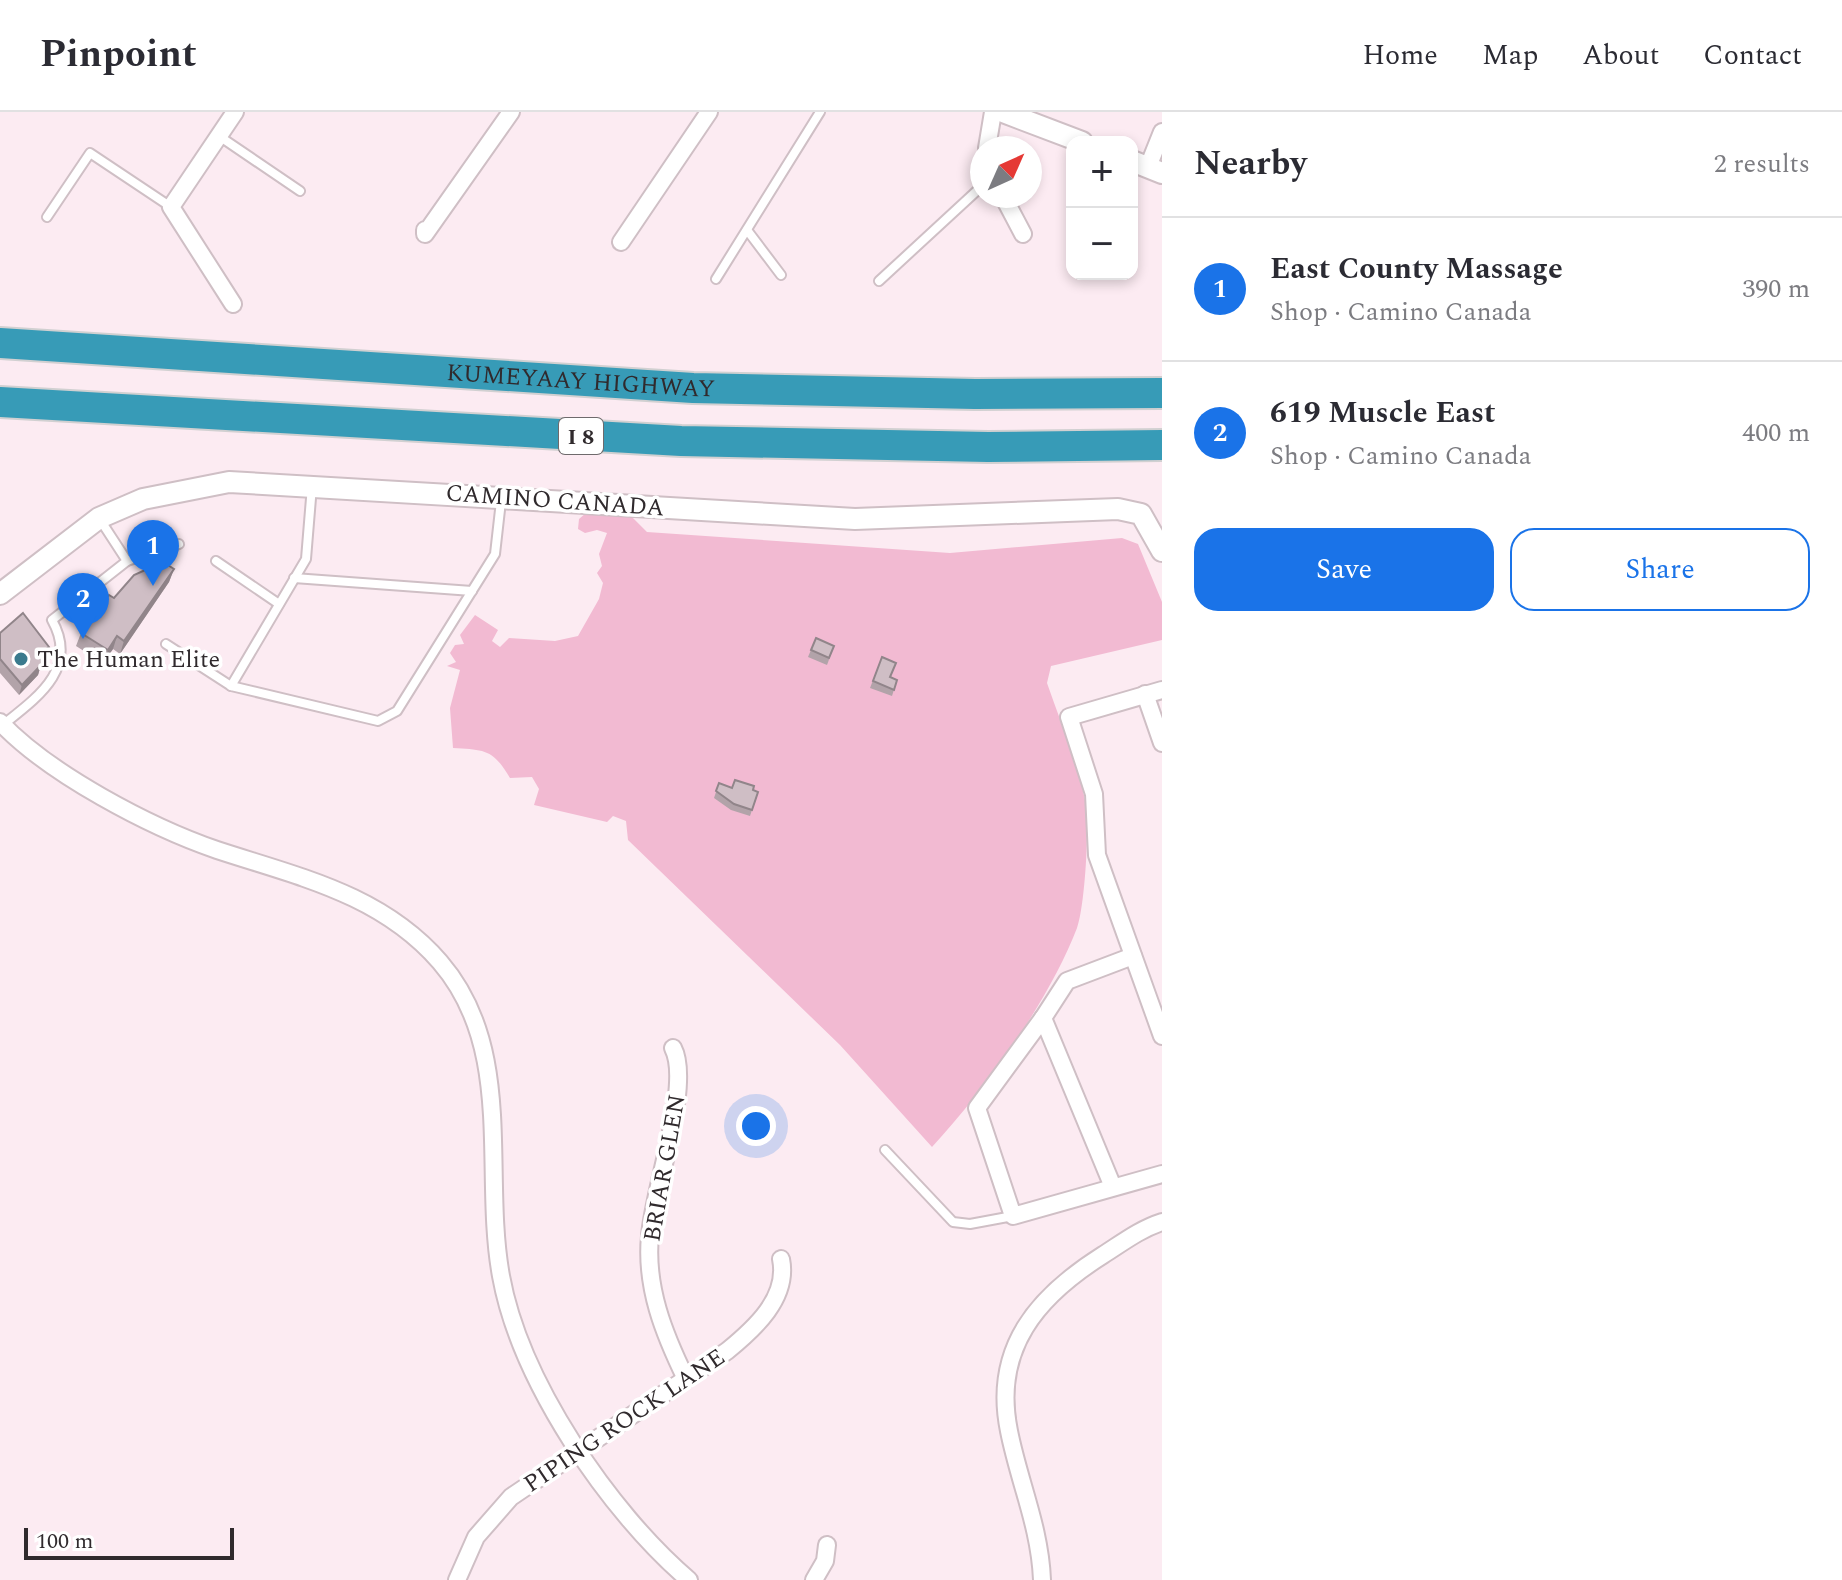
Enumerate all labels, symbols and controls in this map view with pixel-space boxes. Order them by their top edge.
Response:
text: Pinpoint [40,26,197,84]
text: Home [1362,34,1438,77]
text: Map [1482,34,1538,77]
text: About [1582,34,1659,77]
text: Contact [1703,34,1802,77]
north arrow [970,136,1042,208]
map controls [1066,136,1138,280]
button: + [1066,136,1138,208]
text: Nearby [1194,138,1307,190]
text: 2 results [1714,144,1810,184]
button: − [1066,208,1138,280]
text: East County Massage [1270,246,1563,292]
text: 1 [1213,269,1227,309]
text: 390 m [1742,269,1810,309]
text: Shop · Camino Canada [1270,292,1531,332]
street label: KUMEYAAY HIGHWAY [445,355,716,407]
text: 619 Muscle East [1270,390,1496,436]
text: 2 [1213,413,1227,453]
text: 400 m [1742,413,1810,453]
road number: I 8 [559,418,603,454]
text: Shop · Camino Canada [1270,436,1531,476]
street label: CAMINO CANADA [444,475,665,527]
pin: 1 [127,520,179,586]
button: Save [1194,528,1494,611]
button: Share [1510,528,1810,611]
pin: 2 [57,573,109,639]
place label: The Human Elite [37,642,220,678]
marker: The Human Elite [12,650,30,668]
street label: BRIAR GLEN [634,1092,696,1245]
your location [736,1106,776,1146]
street label: PIPING ROCK LANE [517,1340,733,1502]
scale bar [24,1524,234,1560]
text: 100 m [36,1525,93,1558]

